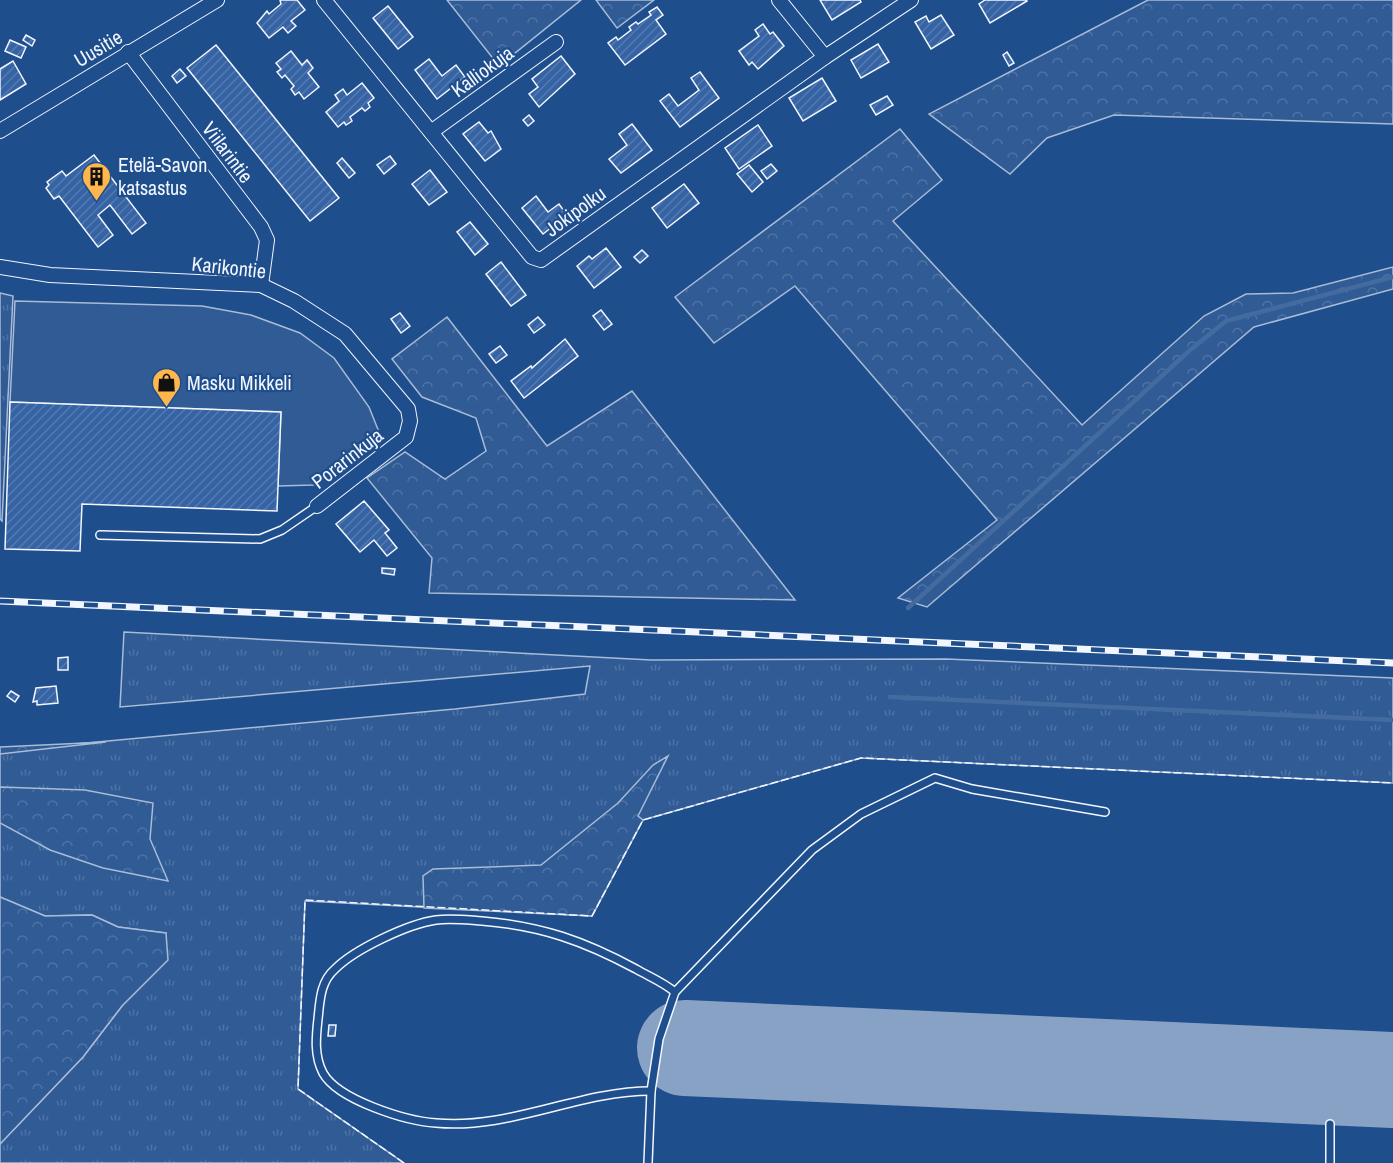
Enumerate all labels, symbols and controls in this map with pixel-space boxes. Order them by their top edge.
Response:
street label: Uusitie [69,23,127,73]
street label: Kalliokuja [445,39,519,103]
street label: Viilarintie [196,116,260,188]
place label: Etelä-Savon katsastus [118,151,207,201]
building icon: Etelä-Savon katsastus [81,160,113,202]
street label: Jokipolku [539,180,611,242]
street label: Karikontie [190,250,268,284]
shop icon: Masku Mikkeli [150,366,182,408]
place label: Masku Mikkeli [187,369,292,396]
street label: Porarinkuja [306,422,388,494]

